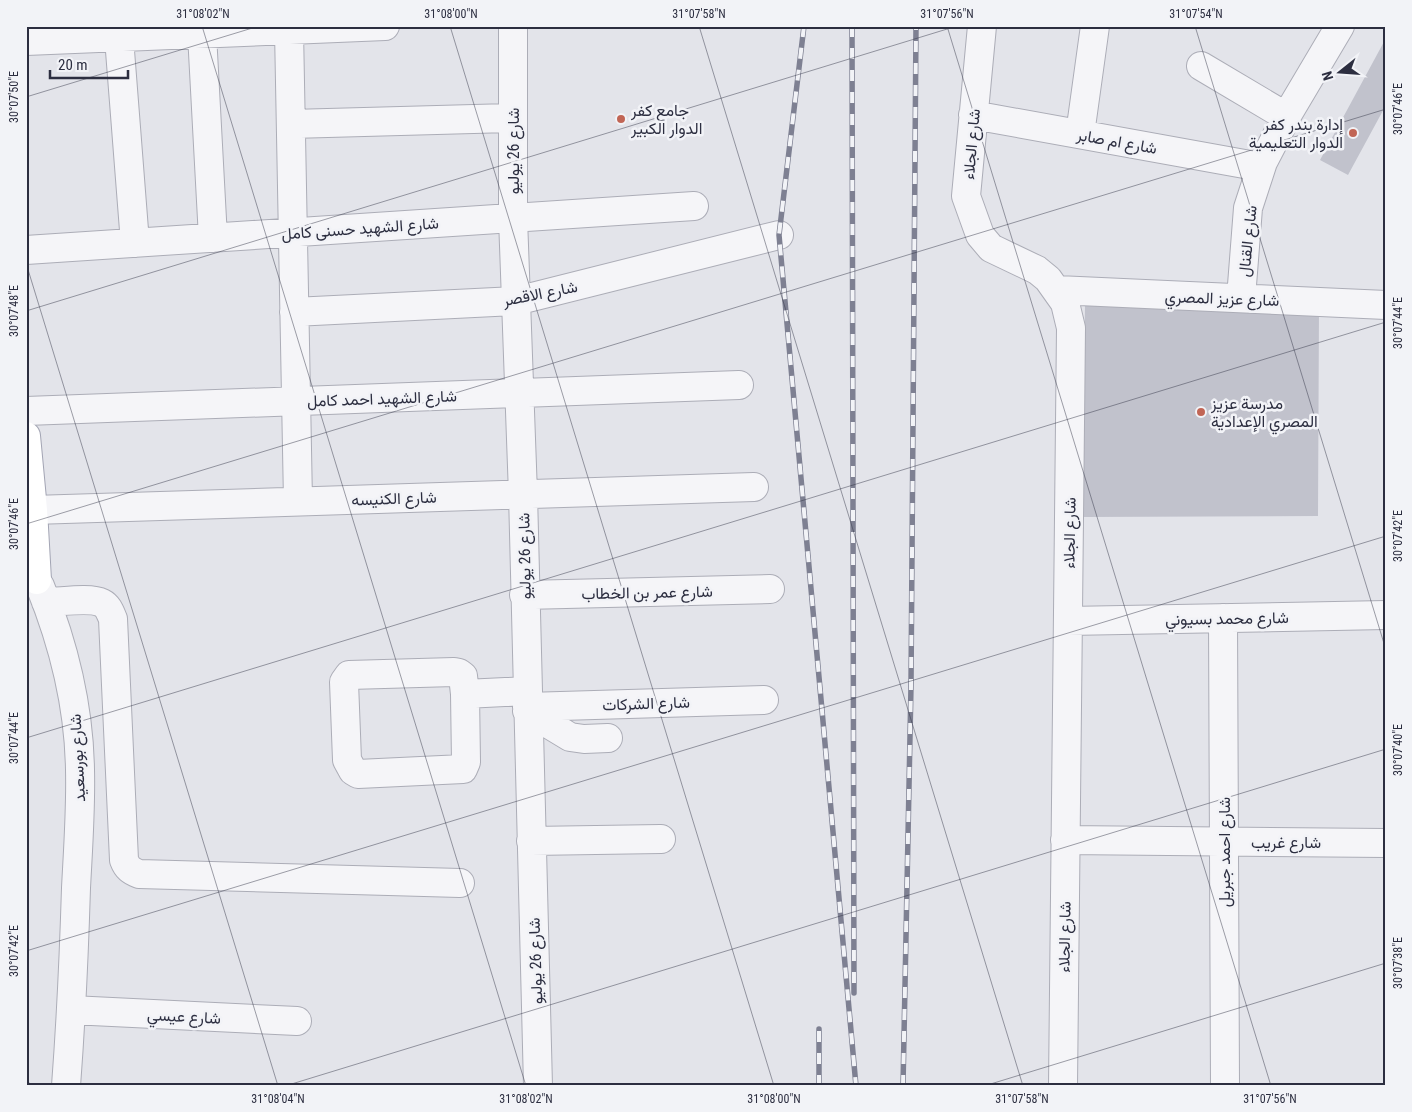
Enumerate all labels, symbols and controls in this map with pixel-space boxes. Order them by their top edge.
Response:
text: 31°08'02"N [176,7,230,21]
text: 31°08'00"N [424,7,478,21]
text: 31°07'58"N [672,7,726,21]
text: 31°07'56"N [920,7,974,21]
text: 31°07'54"N [1169,7,1223,21]
scale bar [50,48,128,80]
north arrow [1314,48,1364,98]
text: 20 m [58,56,88,74]
text: N [1319,69,1336,82]
text: 30°07'50"E [7,71,21,123]
text: 30°07'46"E [1391,83,1405,135]
place label: جامع كفر الدوار الكبير [630,101,702,139]
street label: شارع 26 يوليو [504,108,525,194]
street label: شارع الجلاء [959,108,986,181]
marker: جامع كفر الدوار الكبير [615,113,627,125]
place label: إدارة بندر كفر الدوار التعليمية [1249,115,1343,153]
street label: شارع ام صابر [1074,125,1159,160]
marker: إدارة بندر كفر الدوار التعليمية [1347,127,1359,139]
street label: شارع القنال [1234,204,1263,278]
street label: شارع الشهيد حسنى كامل [281,214,440,245]
street label: شارع الاقصر [500,277,580,312]
text: 30°07'48"E [7,285,21,337]
street label: شارع عزيز المصري [1164,287,1280,314]
text: 30°07'44"E [1391,297,1405,349]
street label: شارع الشهيد احمد كامل [307,386,457,413]
place label: مدرسة عزيز المصري الإعدادية [1210,394,1318,435]
marker: مدرسة عزيز المصري الإعدادية [1195,406,1207,418]
street label: شارع الكنيسه [351,488,437,511]
street label: شارع الجلاء [1059,497,1082,569]
text: 30°07'46"E [7,498,21,550]
text: 30°07'42"E [1391,510,1405,562]
street label: شارع 26 يوليو [514,512,537,599]
street label: شارع عمر بن الخطاب [581,582,713,605]
street label: شارع محمد بسيوني [1165,608,1289,633]
street label: شارع الشركات [602,692,690,717]
text: 30°07'44"E [7,712,21,764]
street label: شارع بورسعيد [66,713,91,802]
text: 30°07'40"E [1391,724,1405,776]
street label: شارع احمد جبريل [1215,797,1236,907]
street label: شارع غريب [1251,833,1321,854]
street label: شارع الجلاء [1054,901,1077,973]
street label: شارع 26 يوليو [524,917,549,1005]
text: 30°07'42"E [7,925,21,977]
text: 30°07'38"E [1391,937,1405,989]
street label: شارع عيسي [146,1005,221,1032]
text: 31°08'04"N [251,1092,305,1106]
text: 31°08'02"N [499,1092,553,1106]
text: 31°08'00"N [747,1092,801,1106]
text: 31°07'58"N [995,1092,1049,1106]
text: 31°07'56"N [1243,1092,1297,1106]

